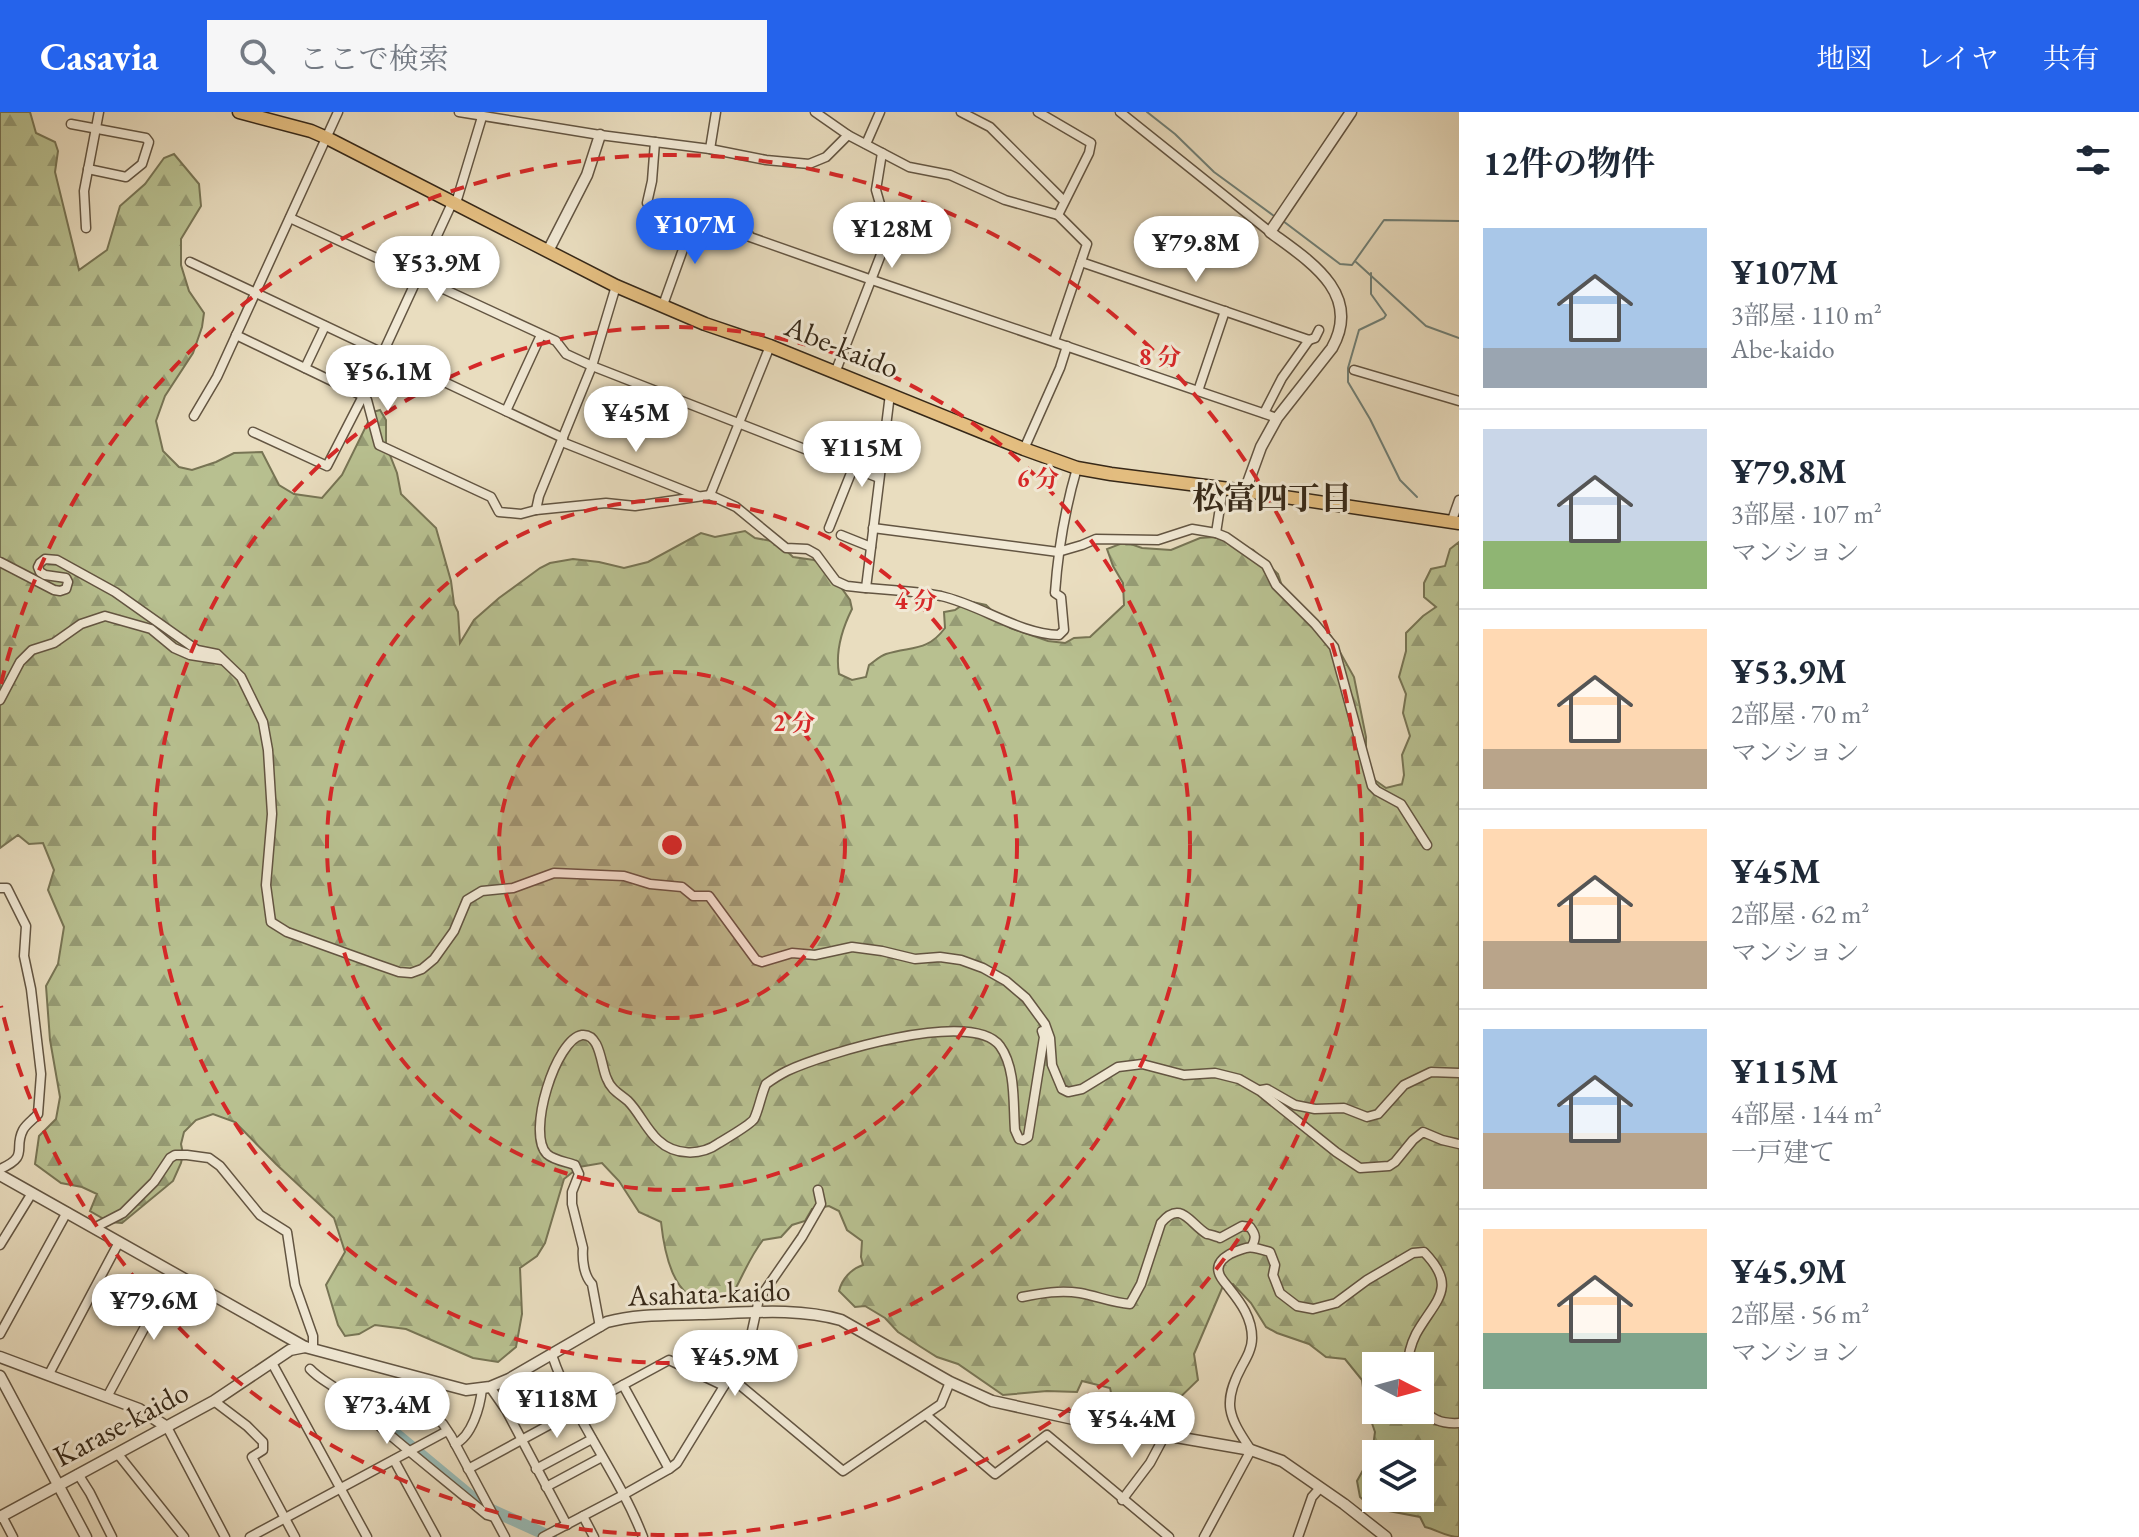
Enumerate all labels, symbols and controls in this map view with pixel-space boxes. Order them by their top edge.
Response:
search box [207,20,767,92]
text: Casavia [40,32,159,81]
icon: search [235,34,279,78]
text: ここで検索 [299,39,449,78]
text: 地図 [1816,40,1872,76]
text: レイヤ [1916,40,1999,76]
text: 共有 [2043,40,2099,76]
icon: filters [2071,138,2115,182]
text: 12件の物件 [1483,141,1655,185]
pin: ¥107M [639,198,751,266]
pin: ¥128M [836,202,948,270]
text: ¥107M [654,207,736,241]
text: ¥128M [851,211,933,245]
pin: ¥79.8M [1131,216,1261,284]
text: ¥79.8M [1152,225,1240,259]
pin: ¥53.9M [372,236,502,304]
text: ¥53.9M [393,245,481,279]
text: ¥107M [1731,250,1838,294]
icon: home [1547,260,1643,356]
text: 3部屋 · 110 m² [1731,298,1882,332]
street label: Abe-kaido [779,306,905,387]
text: Abe-kaido [1731,332,1835,366]
text: 8 分 [1139,341,1181,372]
pin: ¥56.1M [323,345,453,413]
text: ¥56.1M [344,354,432,388]
pin: ¥45M [589,386,683,454]
text: ¥45M [602,395,670,429]
pin: ¥115M [806,421,918,489]
text: ¥115M [821,430,903,464]
text: ¥79.8M [1731,449,1847,493]
icon: home [1547,461,1643,557]
text: 6 分 [1017,463,1059,494]
district label: 松富四丁目 [1192,477,1352,519]
text: 3部屋 · 107 m² [1731,497,1882,531]
text: マンション [1731,535,1860,569]
text: 4 分 [895,585,937,616]
text: ¥53.9M [1731,649,1847,693]
icon: home [1547,661,1643,757]
text: 2部屋 · 70 m² [1731,697,1869,731]
text: 2 分 [773,707,815,738]
text: マンション [1731,735,1860,769]
centre of rings [658,831,686,859]
text: ¥45M [1731,849,1820,893]
icon: home [1547,861,1643,957]
text: 2部屋 · 62 m² [1731,897,1869,931]
text: マンション [1731,935,1860,969]
text: ¥115M [1731,1049,1838,1093]
icon: home [1547,1061,1643,1157]
text: 4部屋 · 144 m² [1731,1097,1882,1131]
text: 一戸建て [1731,1135,1835,1169]
text: ¥45.9M [1731,1249,1847,1293]
icon: home [1547,1261,1643,1357]
street label: Asahata-kaido [626,1270,791,1315]
pin: ¥79.6M [89,1274,219,1342]
text: ¥79.6M [110,1283,198,1317]
text: 2部屋 · 56 m² [1731,1297,1869,1331]
pin: ¥45.9M [670,1330,800,1398]
text: マンション [1731,1335,1860,1369]
text: ¥45.9M [691,1339,779,1373]
north arrow [1362,1352,1434,1424]
map controls [1362,1352,1434,1512]
street label: Karase-kaido [47,1372,195,1475]
pin: ¥118M [501,1372,613,1440]
pin: ¥73.4M [322,1378,452,1446]
text: ¥118M [516,1381,598,1415]
text: ¥73.4M [343,1387,431,1421]
pin: ¥54.4M [1067,1392,1197,1460]
text: ¥54.4M [1088,1401,1176,1435]
button: layers [1362,1440,1434,1512]

